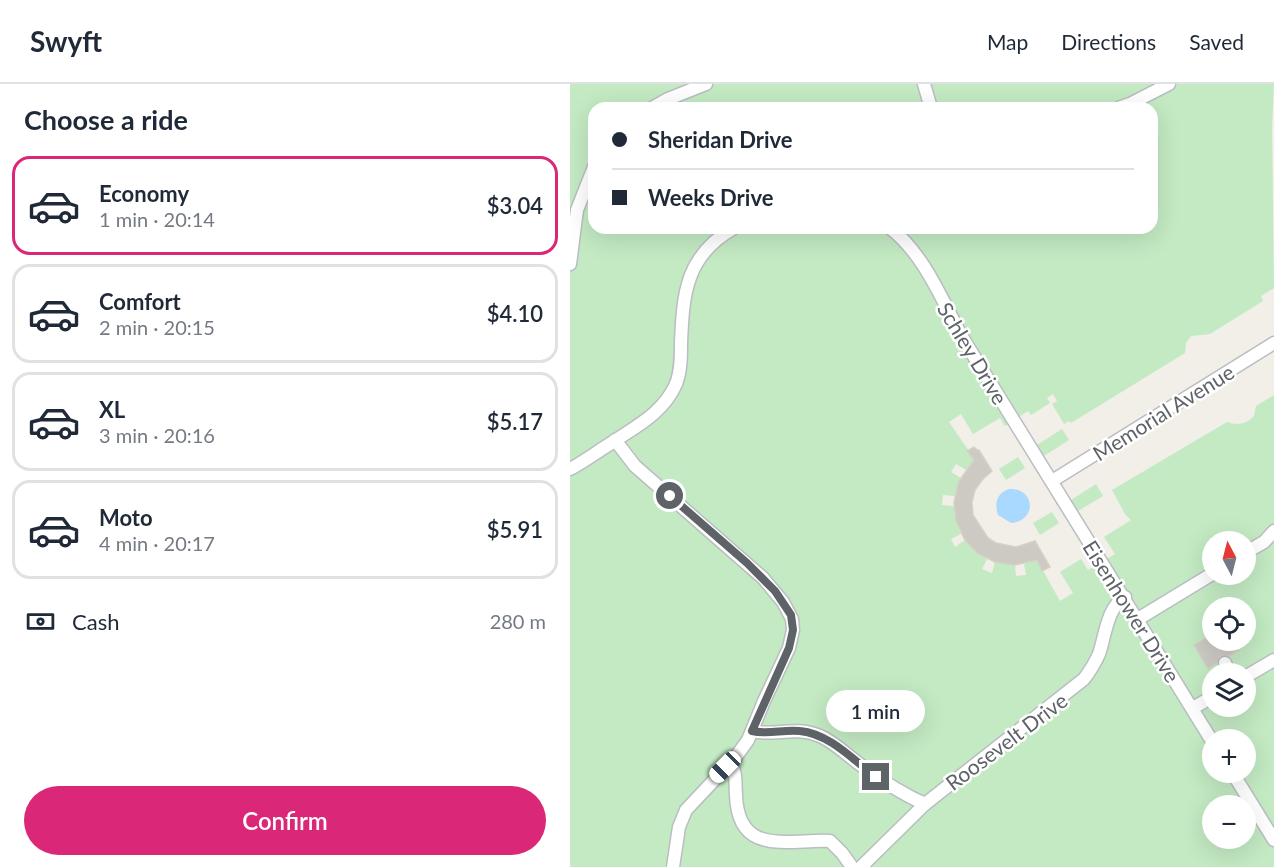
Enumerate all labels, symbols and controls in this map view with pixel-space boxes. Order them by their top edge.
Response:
text: Swyft [30,24,102,58]
text: Map [987,29,1028,54]
text: Directions [1061,29,1156,54]
text: Saved [1189,29,1244,54]
text: Choose a ride [24,103,188,136]
text: Sheridan Drive [648,126,793,153]
icon: car [27,179,81,233]
text: Economy [99,180,189,207]
text: Weeks Drive [648,184,773,211]
text: $3.04 [487,192,543,219]
text: 1 min · 20:14 [99,207,215,231]
icon: car [27,287,81,341]
text: Comfort [99,288,181,315]
street label: Schley Drive [933,297,1013,409]
text: $4.10 [487,300,543,327]
text: 2 min · 20:15 [99,315,215,339]
street label: Memorial Avenue [1088,359,1238,465]
icon: car [27,395,81,449]
text: XL [99,396,125,423]
text: $5.17 [487,408,543,435]
text: 3 min · 20:16 [99,423,215,447]
route start [656,482,683,509]
icon: car [27,503,81,557]
text: Moto [99,504,153,531]
text: $5.91 [487,516,543,543]
text: 4 min · 20:17 [99,531,215,555]
north arrow [1202,531,1256,585]
map controls [1202,531,1256,849]
street label: Eisenhower Drive [1078,535,1186,687]
button: locate [1202,597,1256,651]
icon: cash [24,605,57,638]
text: Cash [72,608,119,635]
text: 280 m [490,609,546,633]
button: layers [1202,663,1256,717]
street label: Roosevelt Drive [940,687,1072,795]
callout: 1 min [826,690,926,732]
text: 1 min [851,699,900,723]
button: + [1202,729,1256,783]
car [706,748,744,786]
route end [862,763,889,790]
button: Confirm [24,786,546,855]
button: − [1202,795,1256,849]

